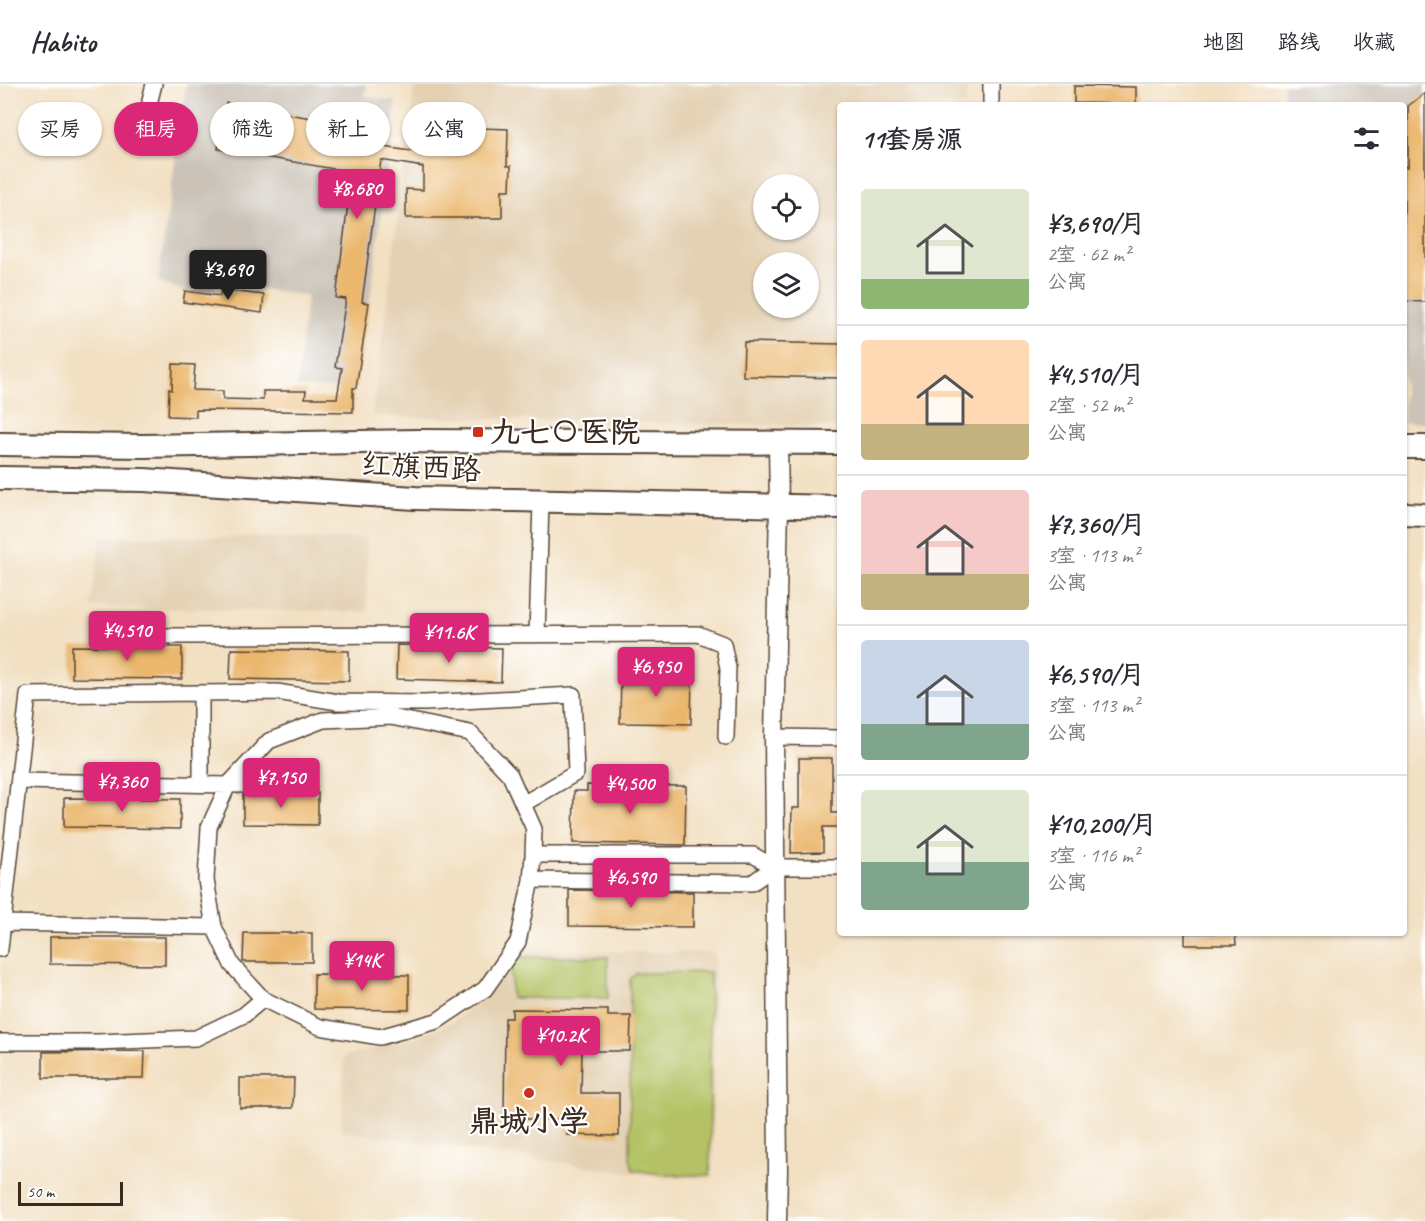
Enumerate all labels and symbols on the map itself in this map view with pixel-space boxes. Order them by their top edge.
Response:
pin: ¥8,680 [308,169,406,220]
pin: ¥3,690 [179,250,277,301]
place label: 九七〇医院 [490,413,640,451]
marker: 九七〇医院 [471,425,485,439]
street label: 红旗西路 [360,445,482,489]
pin: ¥4,510 [78,611,176,662]
pin: ¥11.6K [400,613,498,664]
pin: ¥6,950 [607,647,705,698]
pin: ¥7,150 [232,758,330,809]
pin: ¥7,360 [73,762,171,813]
pin: ¥4,500 [581,764,679,815]
pin: ¥6,590 [582,858,680,909]
pin: ¥14K [326,941,398,992]
pin: ¥10.2K [512,1016,610,1067]
marker: 鼎城小学 [522,1086,536,1100]
place label: 鼎城小学 [469,1102,589,1140]
scale bar [18,1179,123,1206]

